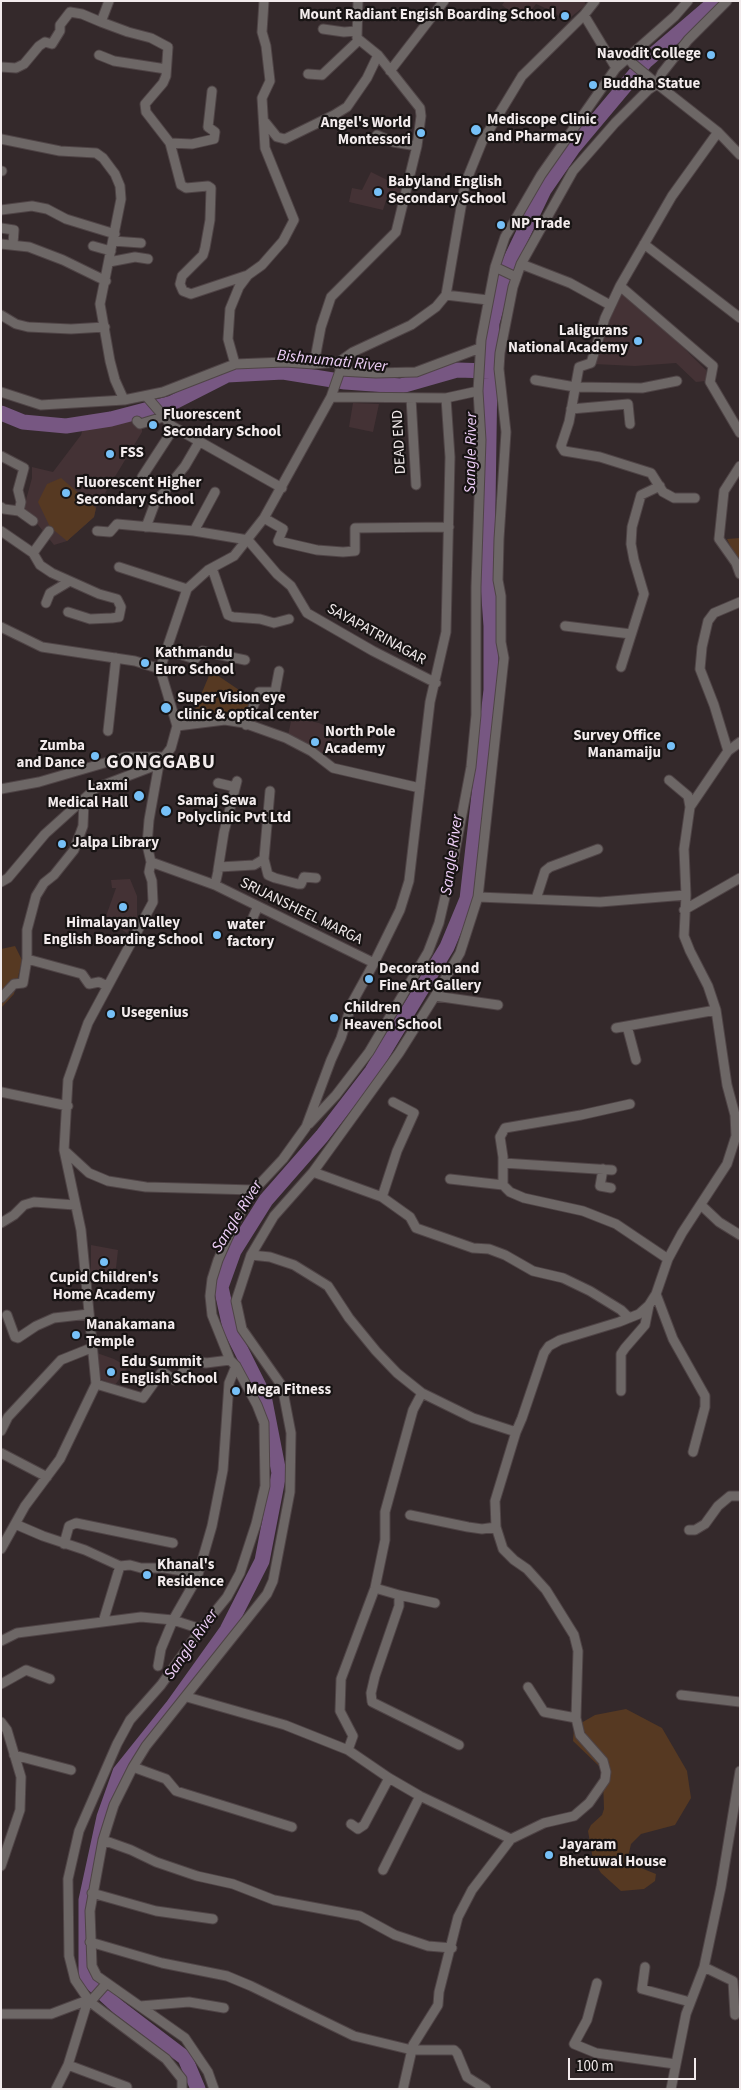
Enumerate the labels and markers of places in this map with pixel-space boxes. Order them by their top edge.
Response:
place label: Mount Radiant Engish Boarding School [299,7,555,25]
marker: Mount Radiant Engish Boarding School [559,10,571,22]
place label: Navodit College [597,46,701,64]
marker: Navodit College [705,49,717,61]
place label: Buddha Statue [603,76,700,94]
marker: Buddha Statue [587,79,599,91]
place label: Mediscope Clinic and Pharmacy [487,112,597,147]
place label: Angel's World Montessori [321,115,411,150]
marker: Mediscope Clinic and Pharmacy [469,123,483,137]
marker: Angel's World Montessori [415,127,427,139]
place label: Babyland English Secondary School [388,174,506,209]
marker: Babyland English Secondary School [372,186,384,198]
place label: NP Trade [511,216,570,234]
marker: NP Trade [495,219,507,231]
place label: Laligurans National Academy [508,323,628,358]
marker: Laligurans National Academy [632,335,644,347]
place label: Fluorescent Secondary School [163,407,281,442]
marker: Fluorescent Secondary School [147,419,159,431]
place label: FSS [120,445,144,463]
marker: FSS [104,448,116,460]
place label: Fluorescent Higher Secondary School [76,475,201,510]
marker: Fluorescent Higher Secondary School [60,487,72,499]
place label: Kathmandu Euro School [155,645,234,680]
marker: Kathmandu Euro School [139,657,151,669]
place label: Super Vision eye clinic & optical center [177,690,319,725]
marker: Super Vision eye clinic & optical center [159,701,173,715]
place label: North Pole Academy [325,724,396,759]
place label: Survey Office Manamaiju [573,728,661,763]
marker: North Pole Academy [309,736,321,748]
place label: Zumba and Dance [17,738,85,773]
marker: Survey Office Manamaiju [665,740,677,752]
marker: Zumba and Dance [89,750,101,762]
place label: Laxmi Medical Hall [47,778,128,813]
marker: Laxmi Medical Hall [132,789,146,803]
place label: Samaj Sewa Polyclinic Pvt Ltd [177,793,291,828]
marker: Samaj Sewa Polyclinic Pvt Ltd [159,804,173,818]
place label: Jalpa Library [72,835,159,853]
marker: Jalpa Library [56,838,68,850]
marker: Himalayan Valley English Boarding School [117,901,129,913]
place label: Himalayan Valley English Boarding School [43,915,203,950]
place label: water factory [227,917,274,952]
marker: water factory [211,929,223,941]
place label: Decoration and Fine Art Gallery [379,961,481,996]
marker: Decoration and Fine Art Gallery [363,973,375,985]
place label: Children Heaven School [344,1000,442,1035]
place label: Usegenius [121,1005,189,1023]
marker: Usegenius [105,1008,117,1020]
marker: Children Heaven School [328,1012,340,1024]
marker: Cupid Children's Home Academy [98,1256,110,1268]
place label: Cupid Children's Home Academy [50,1270,158,1305]
place label: Manakamana Temple [86,1317,175,1352]
marker: Manakamana Temple [70,1329,82,1341]
place label: Edu Summit English School [121,1354,217,1389]
marker: Edu Summit English School [105,1366,117,1378]
place label: Mega Fitness [246,1382,331,1400]
marker: Mega Fitness [230,1385,242,1397]
place label: Khanal's Residence [157,1557,224,1592]
marker: Khanal's Residence [141,1569,153,1581]
place label: Jayaram Bhetuwal House [559,1837,667,1872]
marker: Jayaram Bhetuwal House [543,1849,555,1861]

